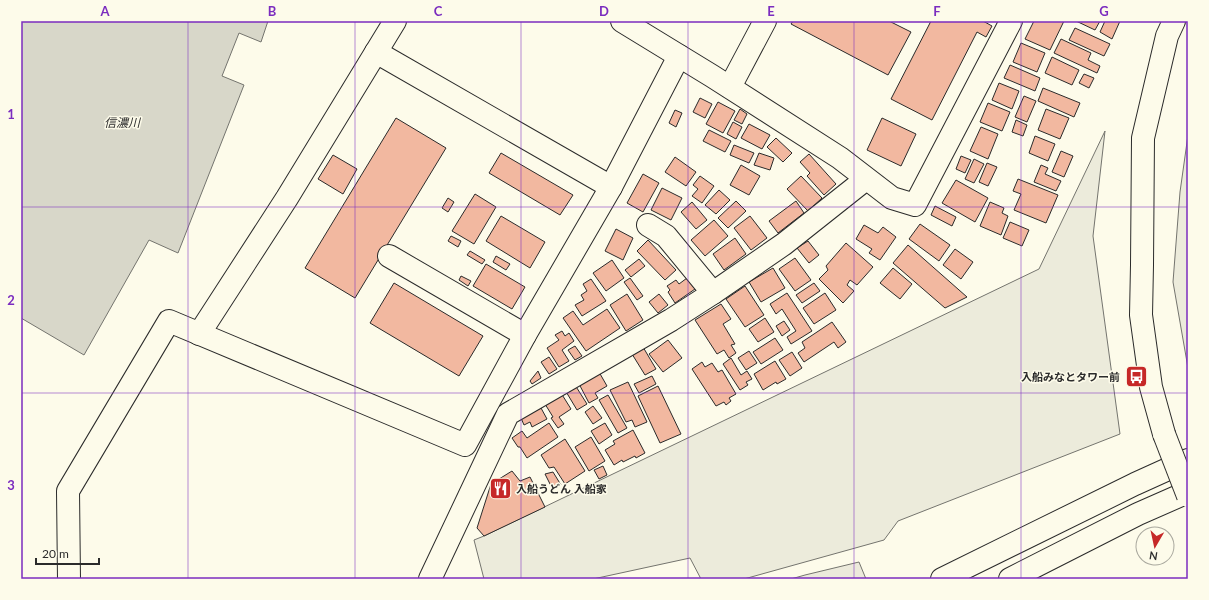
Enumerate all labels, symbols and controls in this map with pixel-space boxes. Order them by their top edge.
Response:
text: A [99,3,110,19]
text: B [268,3,277,19]
text: C [434,3,443,19]
text: D [599,3,609,19]
text: E [767,3,775,19]
text: F [933,3,941,19]
text: G [1099,3,1109,19]
text: 1 [7,106,15,122]
water label: 信濃川 [104,115,142,130]
text: 2 [7,292,15,308]
bus stop icon: 入船みなとタワー前 [1123,363,1149,389]
place label: 入船みなとタワー前 [1021,370,1120,383]
restaurant icon: 入船うどん 入船家 [487,475,513,501]
text: 3 [7,477,15,493]
place label: 入船うどん 入船家 [516,482,607,495]
north arrow [1135,526,1175,566]
scale bar [36,540,99,566]
text: 20 m [42,546,69,561]
text: N [1148,549,1159,563]

